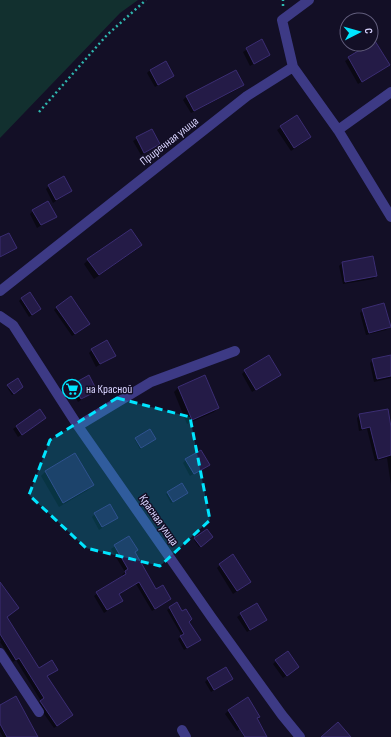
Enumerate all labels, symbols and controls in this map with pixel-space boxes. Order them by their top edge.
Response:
north arrow [339,12,379,52]
text: С [362,28,375,35]
street label: Приречная улица [137,114,202,169]
supermarket icon: на Красной [61,378,83,400]
place label: на Красной [86,382,132,397]
street label: Красная улица [135,492,182,549]

